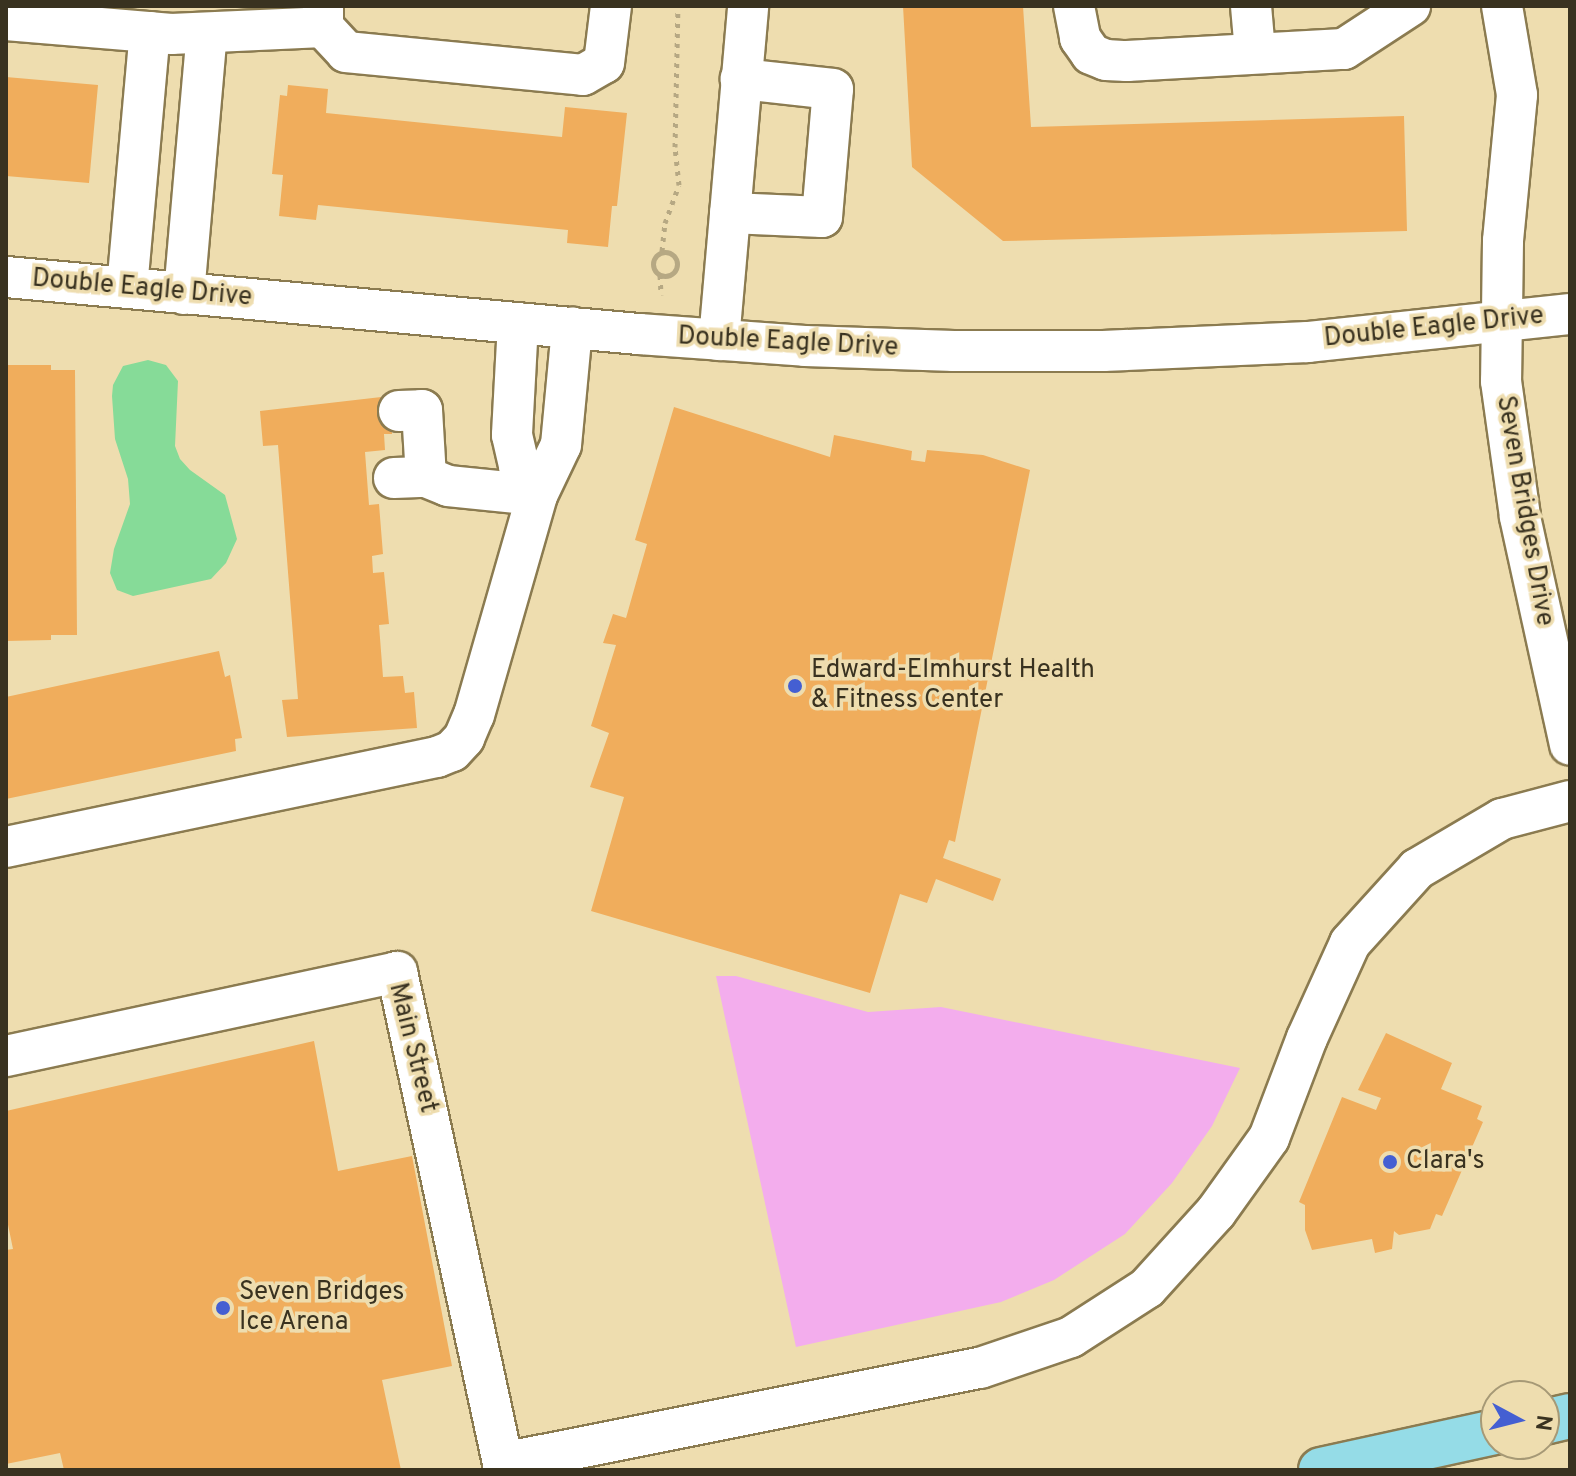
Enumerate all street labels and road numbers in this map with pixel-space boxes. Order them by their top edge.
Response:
street label: Double Eagle Drive [31,264,253,314]
street label: Double Eagle Drive [1323,301,1545,355]
street label: Double Eagle Drive [677,322,899,364]
street label: Seven Bridges Drive [1488,393,1560,629]
street label: Main Street [381,980,443,1116]

